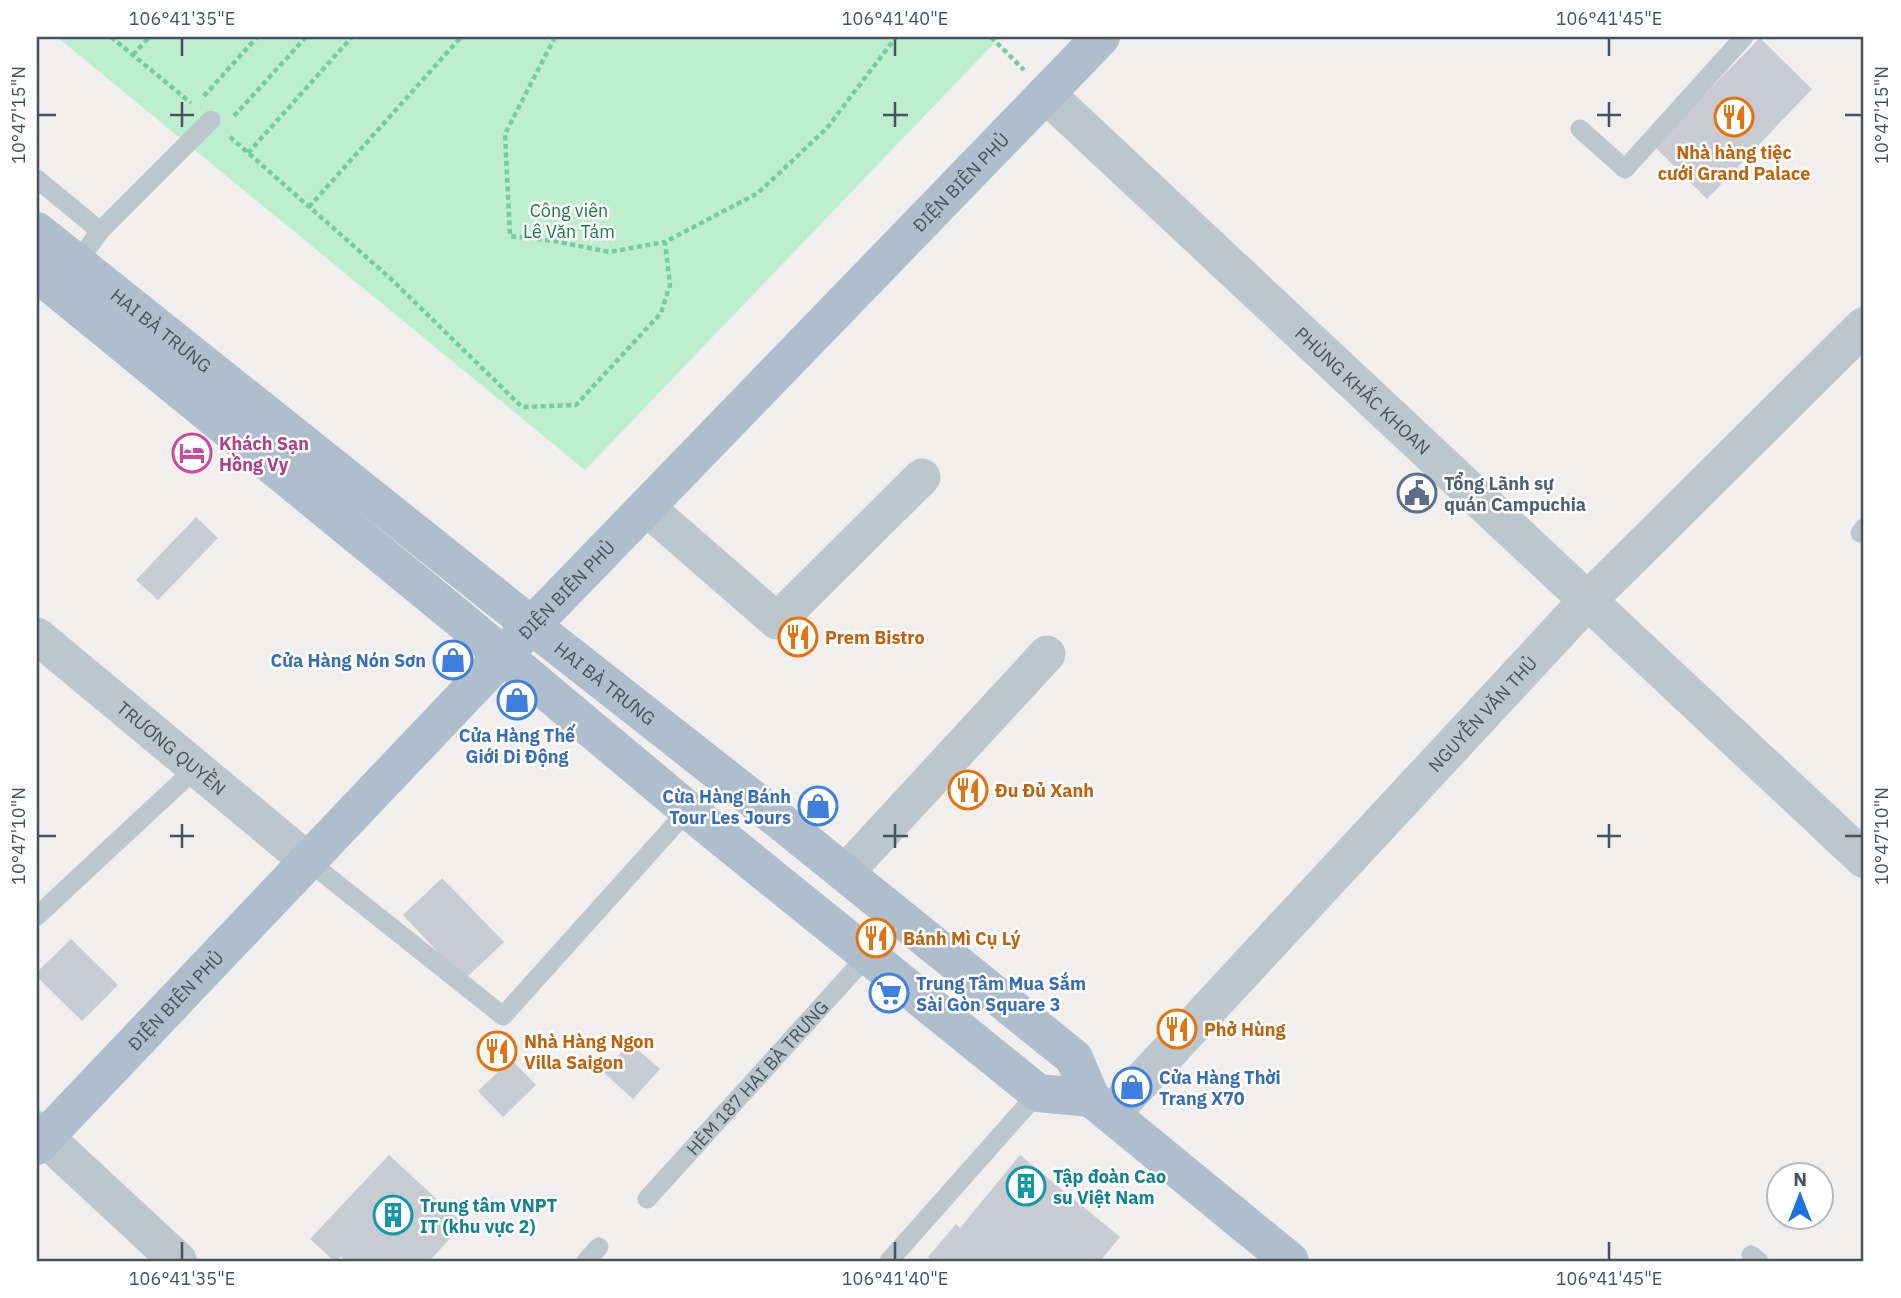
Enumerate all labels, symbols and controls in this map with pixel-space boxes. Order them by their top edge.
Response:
text: 106°41'35"E [129,7,235,30]
text: 106°41'40"E [842,7,948,30]
text: 106°41'45"E [1556,7,1662,30]
text: 10°47'15"N [7,66,30,164]
text: 10°47'15"N [1870,66,1893,164]
restaurant icon: Nhà hàng tiệc cưới Grand Palace [1713,96,1755,138]
street label: ĐIỆN BIÊN PHỦ [907,128,1014,236]
place label: Nhà hàng tiệc cưới Grand Palace [1658,141,1810,185]
park label: Công viên Lê Văn Tám [523,199,615,243]
street label: HAI BÀ TRƯNG [106,283,216,377]
street label: PHÙNG KHẮC KHOAN [1290,322,1436,459]
hotel icon: Khách Sạn Hồng Vy [171,432,213,474]
place label: Khách Sạn Hồng Vy [219,432,309,476]
public building icon: Tổng Lãnh sự quán Campuchia [1396,472,1438,514]
place label: Tổng Lãnh sự quán Campuchia [1444,472,1586,516]
street label: ĐIỆN BIÊN PHỦ [513,535,619,644]
restaurant icon: Prem Bistro [777,616,819,658]
place label: Prem Bistro [825,626,925,649]
street label: HAI BÀ TRƯNG [550,636,660,730]
shop icon: Cửa Hàng Nón Sơn [432,639,474,681]
place label: Cửa Hàng Nón Sơn [271,649,426,672]
street label: NGUYỄN VĂN THỦ [1423,651,1542,776]
shop icon: Cửa Hàng Thế Giới Di Động [496,679,538,721]
street label: TRƯƠNG QUYỀN [112,696,231,800]
place label: Cửa Hàng Thế Giới Di Động [459,723,576,768]
restaurant icon: Đu Đủ Xanh [947,769,989,811]
place label: Đu Đủ Xanh [995,779,1094,802]
place label: Cừa Hàng Bánh Tour Les Jours [662,785,791,829]
shop icon: Cừa Hàng Bánh Tour Les Jours [797,785,839,827]
text: 10°47'10"N [7,787,30,885]
text: 10°47'10"N [1870,787,1893,885]
restaurant icon: Bánh Mì Cụ Lý [855,917,897,959]
place label: Bánh Mì Cụ Lý [903,927,1021,950]
street label: ĐIỆN BIÊN PHỦ [123,946,228,1055]
place label: Trung Tâm Mua Sắm Sài Gòn Square 3 [916,971,1086,1016]
supermarket icon: Trung Tâm Mua Sắm Sài Gòn Square 3 [868,972,910,1014]
street label: HẺM 187 HAI BÀ TRƯNG [681,995,833,1160]
restaurant icon: Phở Hùng [1156,1008,1198,1050]
place label: Phở Hùng [1204,1018,1285,1041]
restaurant icon: Nhà Hàng Ngon Villa Saigon [476,1030,518,1072]
place label: Nhà Hàng Ngon Villa Saigon [524,1030,654,1074]
shop icon: Cửa Hàng Thời Trang X70 [1111,1066,1153,1108]
place label: Cửa Hàng Thời Trang X70 [1159,1066,1281,1110]
north arrow [1764,1162,1834,1232]
building icon: Tập đoàn Cao su Việt Nam [1005,1165,1047,1207]
place label: Tập đoàn Cao su Việt Nam [1053,1165,1166,1209]
text: N [1793,1167,1807,1191]
building icon: Trung tâm VNPT IT (khu vực 2) [372,1194,414,1236]
place label: Trung tâm VNPT IT (khu vực 2) [420,1194,558,1238]
text: 106°41'35"E [129,1267,235,1290]
text: 106°41'40"E [842,1267,948,1290]
text: 106°41'45"E [1556,1267,1662,1290]

